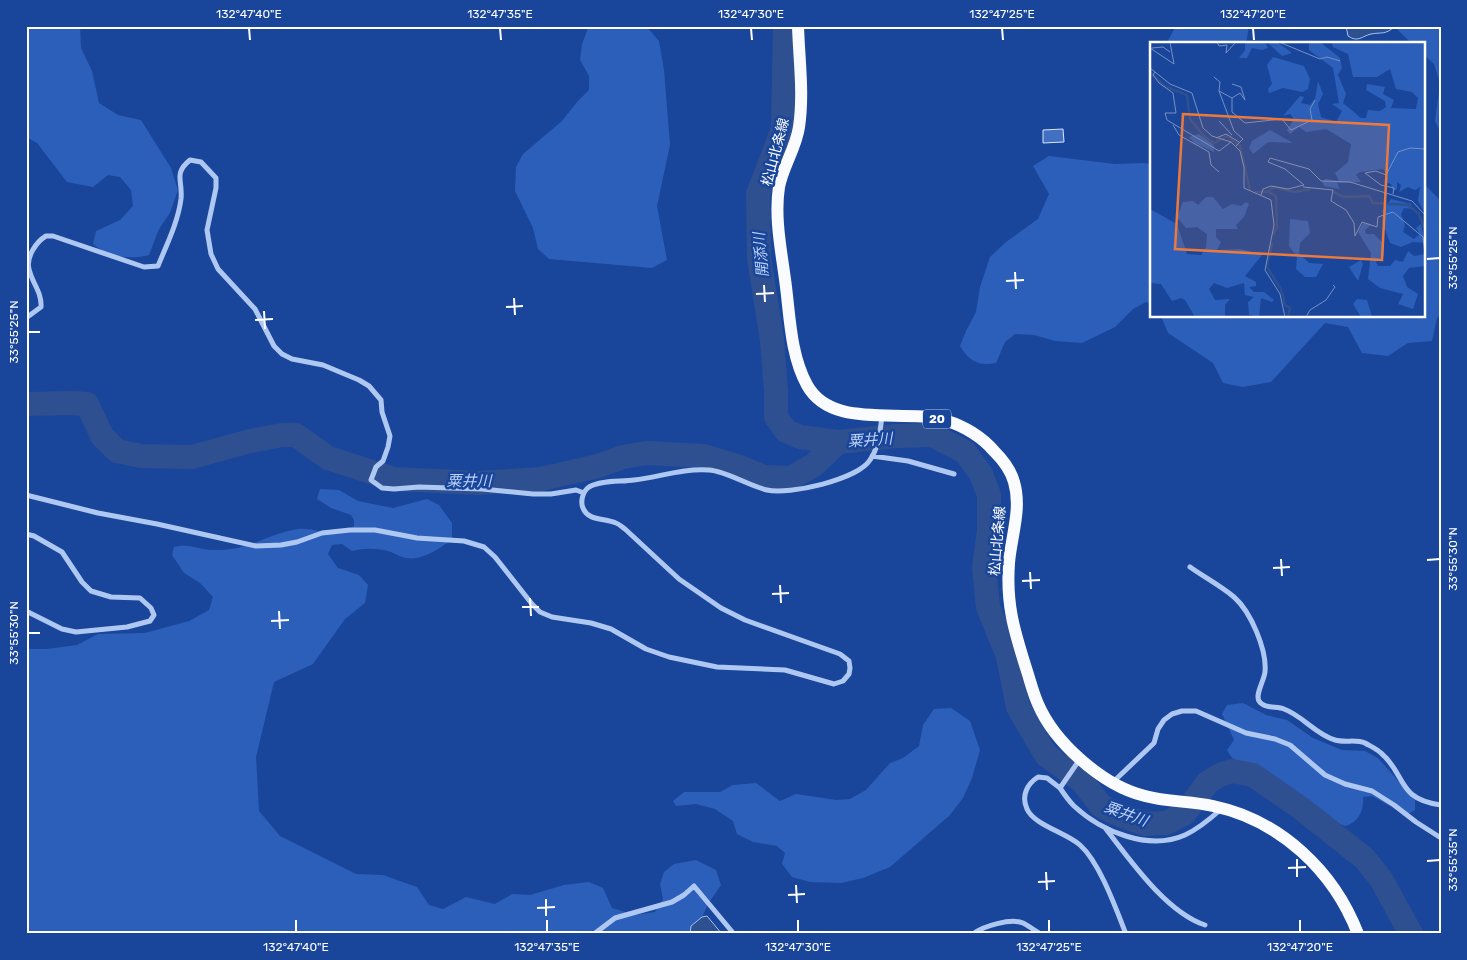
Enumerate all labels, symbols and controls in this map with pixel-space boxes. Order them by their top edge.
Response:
text: 132°47'40"E [216,7,282,21]
text: 132°47'35"E [467,7,533,21]
text: 132°47'30"E [718,7,784,21]
text: 132°47'25"E [969,7,1035,21]
text: 132°47'20"E [1220,7,1286,21]
inset map [1150,42,1424,318]
street label: 松山北条線 [758,116,793,188]
text: 33°55'25"N [1446,227,1460,289]
water label: 開添川 [750,230,772,278]
text: 33°55'25"N [7,301,21,363]
road number: 20 [923,409,951,428]
water label: 粟井川 [847,429,895,451]
water label: 粟井川 [446,472,493,490]
street label: 松山北条線 [986,505,1009,577]
text: 33°55'30"N [1446,527,1460,591]
text: 33°55'30"N [7,601,21,665]
water label: 粟井川 [1102,798,1152,831]
text: 33°55'35"N [1446,828,1460,892]
text: 132°47'40"E [263,940,329,954]
text: 132°47'35"E [514,940,580,954]
text: 132°47'30"E [765,940,831,954]
text: 132°47'25"E [1016,940,1082,954]
text: 132°47'20"E [1267,940,1333,954]

